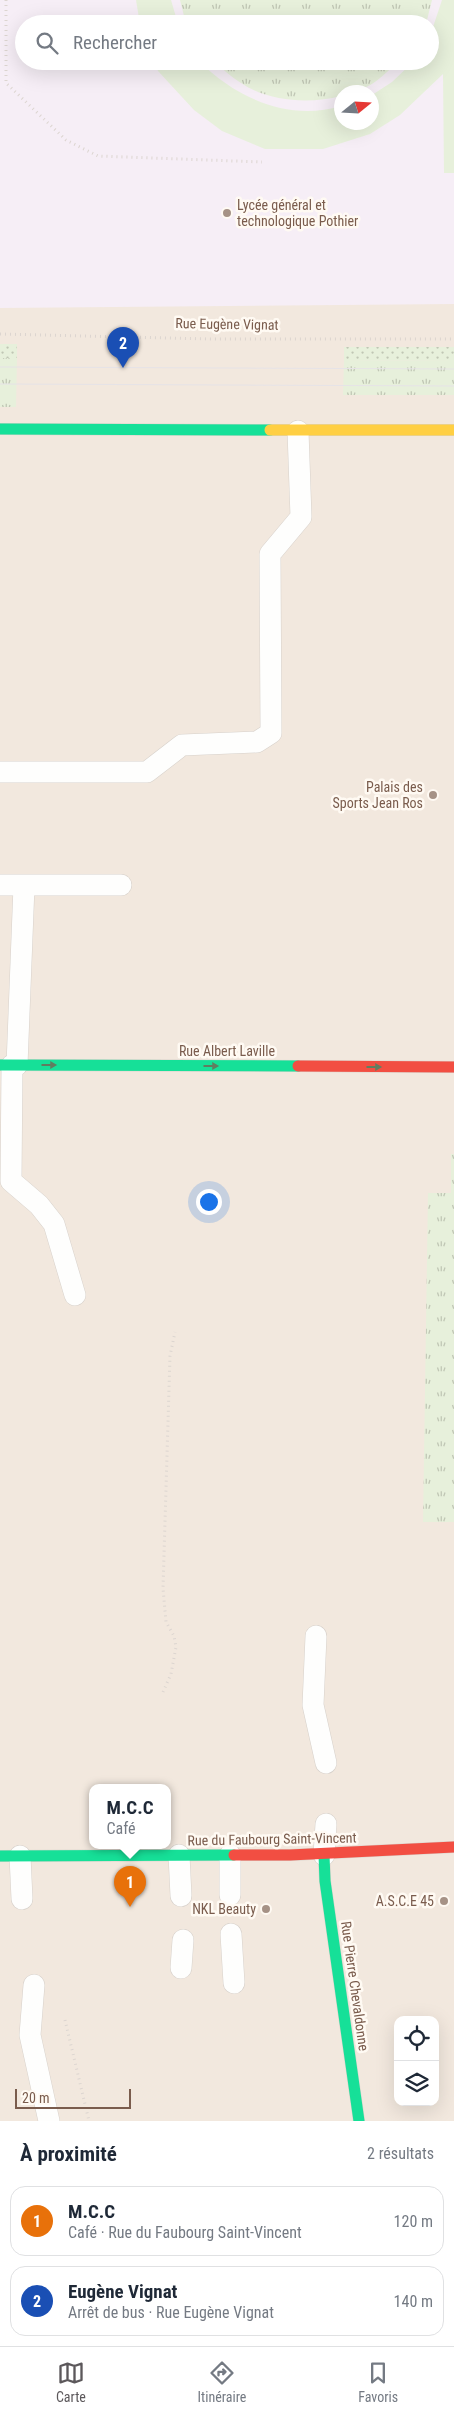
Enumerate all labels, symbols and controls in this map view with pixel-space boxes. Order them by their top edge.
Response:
search box [15,15,439,70]
icon: search [33,29,61,57]
text: Rechercher [73,31,157,54]
north arrow [334,85,379,130]
place label: Lycée général et technologique Pothier [237,197,358,229]
marker: Lycée général et technologique Pothier [221,207,233,219]
street label: Rue Eugène Vignat [175,315,279,333]
pin: 2 [107,327,139,368]
place label: Palais des Sports Jean Ros [333,779,423,811]
marker: Palais des Sports Jean Ros [427,789,439,801]
street label: Rue Albert Laville [179,1043,276,1059]
one-way arrow [41,1061,57,1069]
one-way arrow [203,1062,219,1070]
one-way arrow [366,1063,382,1071]
your location [196,1189,222,1215]
popup [89,1784,171,1849]
text: M.C.C [106,1796,154,1819]
text: Café [106,1819,136,1838]
street label: Rue du Faubourg Saint-Vincent [187,1830,357,1848]
pin: 1 [114,1866,146,1907]
place label: A.S.C.E 45 [376,1893,434,1909]
marker: A.S.C.E 45 [438,1895,450,1907]
place label: NKL Beauty [192,1901,256,1917]
marker: NKL Beauty [260,1903,272,1915]
street label: Rue Pierre Chevaldonne [338,1920,372,2052]
map controls [394,2016,439,2106]
button: locate [394,2016,439,2061]
button: layers [394,2061,439,2106]
scale bar [15,2086,131,2109]
text: 20 m [22,2090,50,2106]
text: À proximité [20,2142,117,2166]
text: 2 résultats [367,2144,434,2163]
text: M.C.C [68,2200,115,2223]
text: 1 [33,2212,41,2231]
text: 120 m [394,2212,433,2231]
text: Café · Rue du Faubourg Saint-Vincent [68,2223,302,2242]
text: Eugène Vignat [68,2280,177,2303]
text: 2 [33,2292,41,2311]
text: 140 m [394,2292,433,2311]
text: Arrêt de bus · Rue Eugène Vignat [68,2303,274,2322]
tab: Carte [56,2359,86,2405]
tab: Itinéraire [198,2359,246,2405]
tab: Favoris [358,2359,398,2405]

